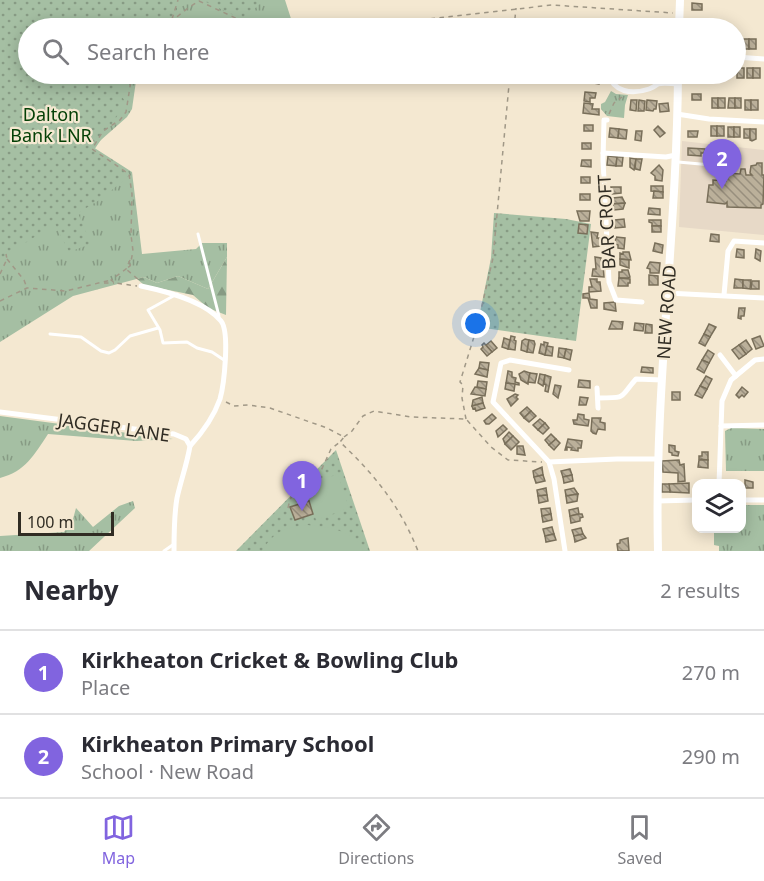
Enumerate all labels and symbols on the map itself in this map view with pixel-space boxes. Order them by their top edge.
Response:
park label: Dalton Bank LNR [10,102,92,147]
pin: 2 [702,140,742,189]
street label: BAR CROFT [592,174,620,270]
street label: NEW ROAD [651,264,681,360]
your location [461,309,490,338]
street label: JAGGER LANE [55,407,172,447]
pin: 1 [282,462,322,511]
scale bar [18,509,114,536]

